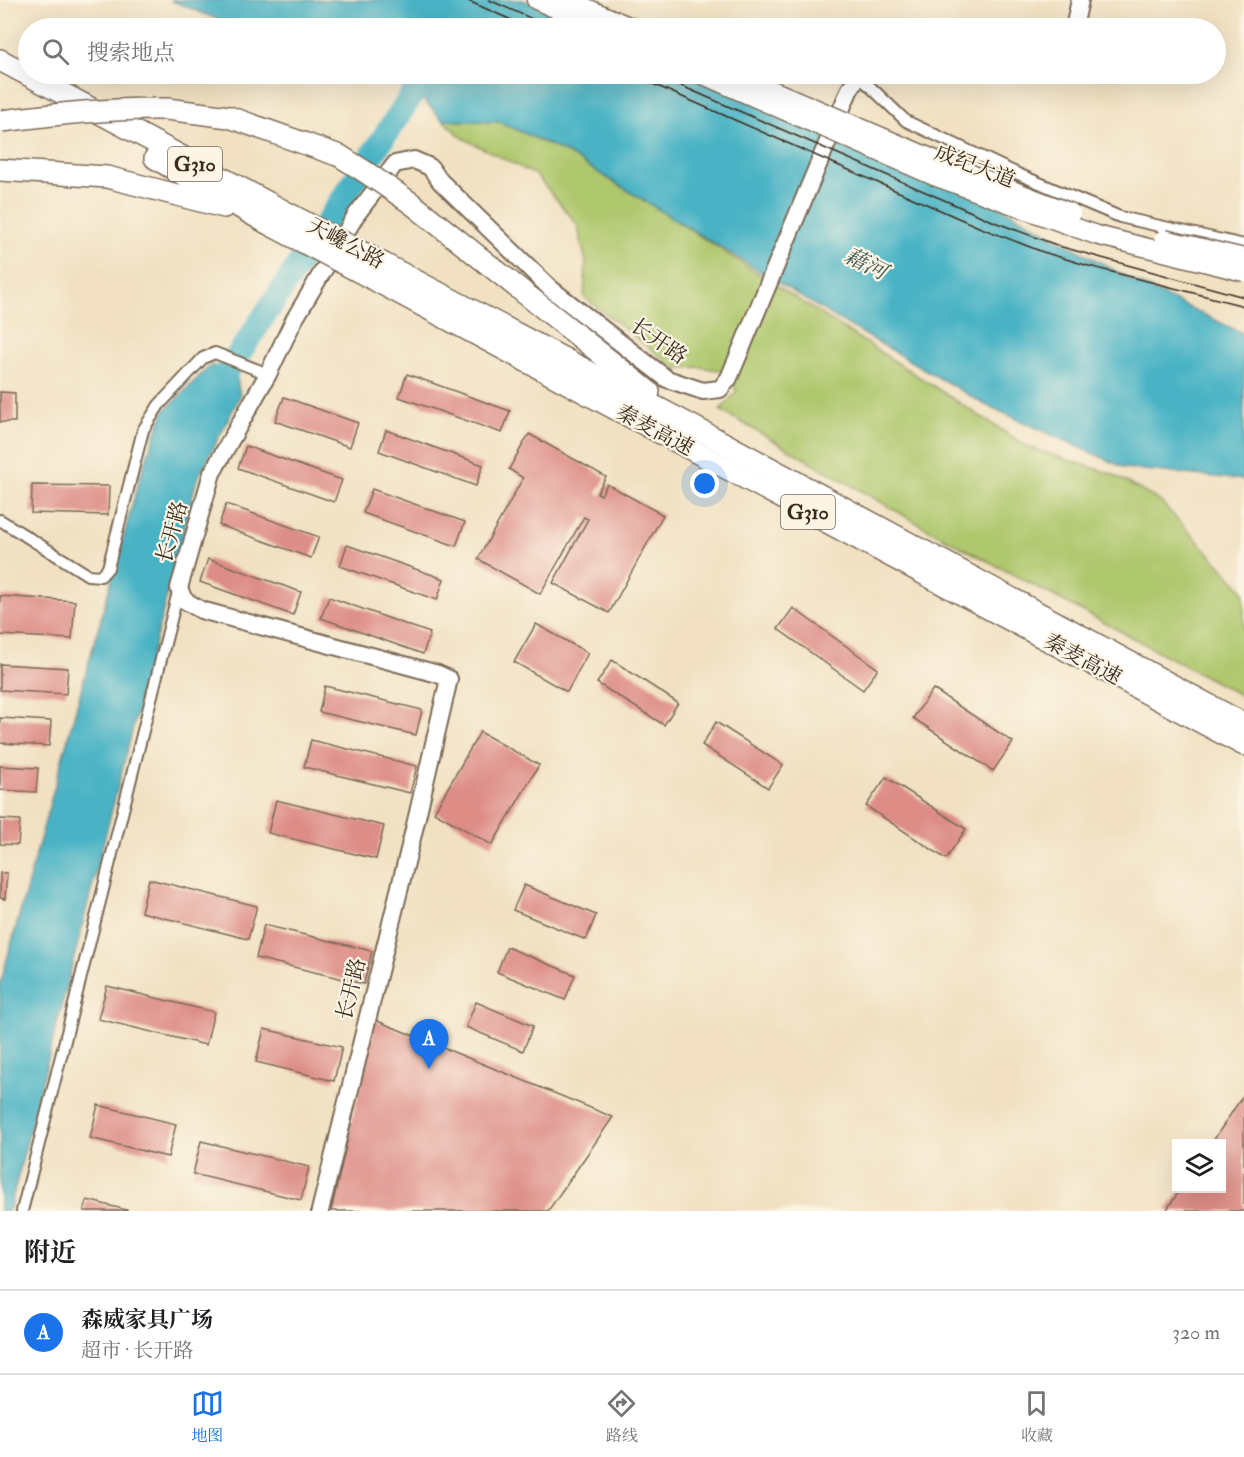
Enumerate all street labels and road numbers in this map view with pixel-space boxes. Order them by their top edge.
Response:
street label: 成纪大道 [931,139,1019,194]
road number: G310 [168,147,222,181]
street label: 天巉公路 [302,212,389,275]
street label: 长开路 [625,312,692,371]
street label: 秦麦高速 [611,399,698,462]
road number: G310 [781,495,835,529]
street label: 长开路 [151,498,194,566]
street label: 秦麦高速 [1039,628,1126,691]
street label: 长开路 [331,955,372,1023]

